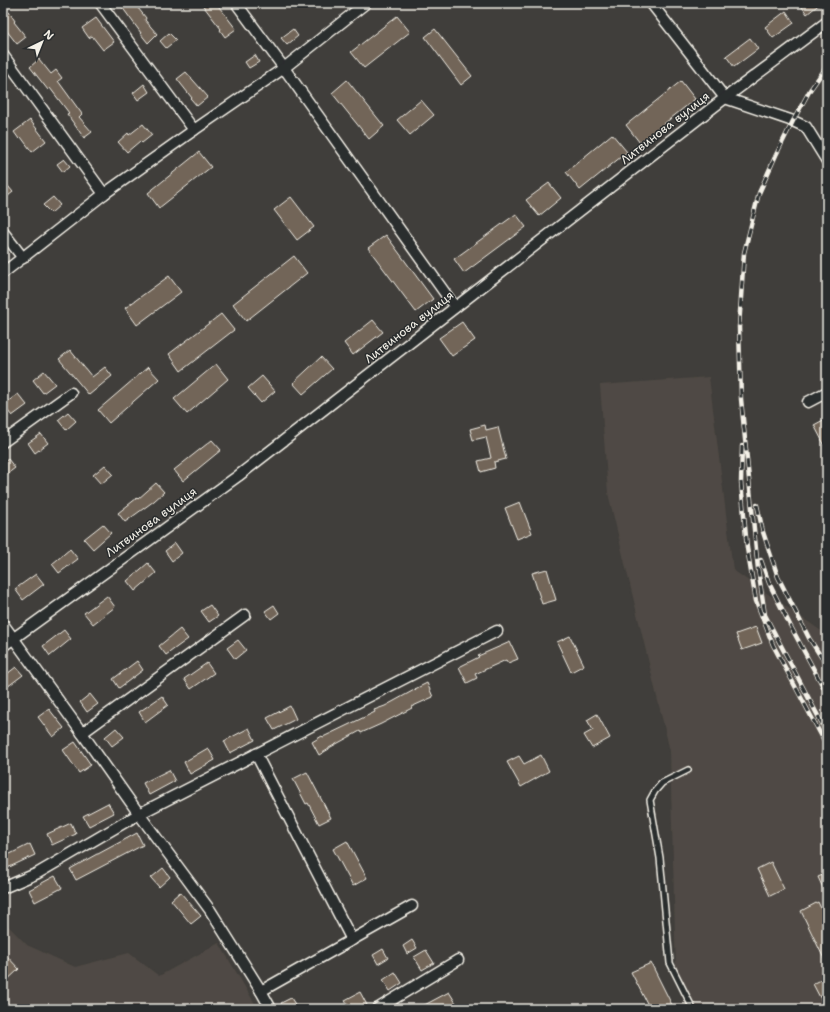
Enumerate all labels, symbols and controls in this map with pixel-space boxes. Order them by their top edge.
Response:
north arrow [22,22,62,62]
text: N [40,27,57,44]
street label: Литвинова вулиця [617,88,713,168]
street label: Литвинова вулиця [361,287,457,367]
street label: Литвинова вулиця [102,483,200,561]

